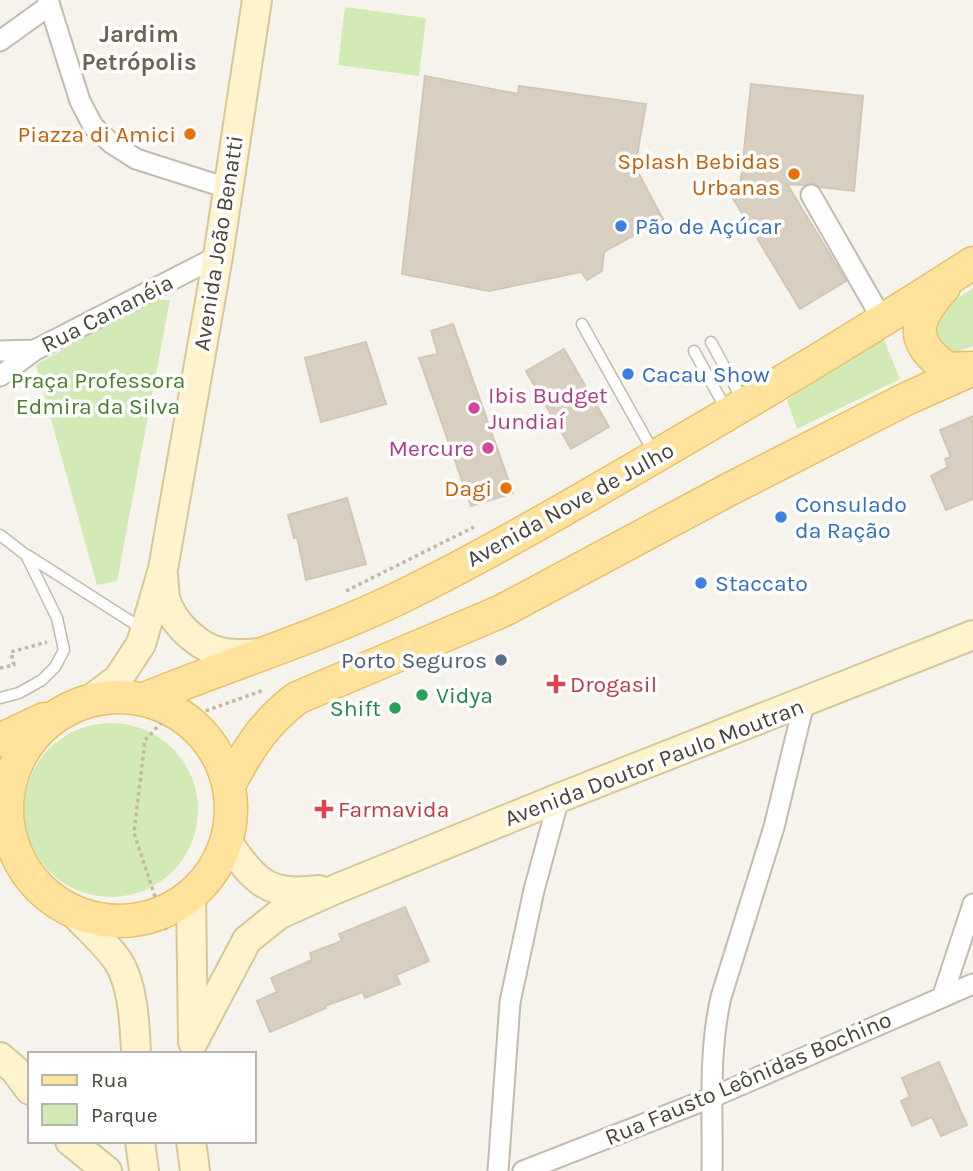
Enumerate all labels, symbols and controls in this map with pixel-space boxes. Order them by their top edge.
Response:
district label: Jardim Petrópolis [81,20,197,76]
place label: Piazza di Amici [18,121,176,148]
marker: Piazza di Amici [182,126,198,142]
street label: Avenida João Benatti [188,133,249,353]
place label: Splash Bebidas Urbanas [617,148,780,201]
marker: Splash Bebidas Urbanas [786,166,802,182]
place label: Pão de Açúcar [635,213,782,240]
marker: Pão de Açúcar [613,218,629,234]
street label: Rua Cananéia [37,269,178,358]
place label: Cacau Show [642,361,770,388]
marker: Cacau Show [620,366,636,382]
park label: Praça Professora Edmira da Silva [11,367,185,420]
place label: Ibis Budget Jundiaí [488,382,608,435]
marker: Ibis Budget Jundiaí [466,400,482,416]
place label: Mercure [388,435,474,462]
street label: Avenida Nove de Julho [462,436,679,573]
marker: Mercure [480,440,496,456]
place label: Dagi [444,475,492,502]
marker: Dagi [498,480,514,496]
place label: Consulado da Ração [795,491,907,544]
marker: Consulado da Ração [773,509,789,525]
place label: Staccato [715,570,808,597]
marker: Staccato [693,575,709,591]
place label: Porto Seguros [341,647,487,674]
marker: Porto Seguros [493,652,509,668]
place label: Drogasil [570,671,657,698]
marker: Drogasil [548,676,564,692]
place label: Vidya [436,682,493,709]
marker: Vidya [414,687,430,703]
street label: Avenida Doutor Paulo Moutran [501,693,808,832]
place label: Shift [330,695,381,722]
marker: Shift [387,700,403,716]
place label: Farmavida [338,796,449,823]
marker: Farmavida [316,801,332,817]
street label: Rua Fausto Leônidas Bochino [601,1006,896,1151]
legend [28,1052,256,1143]
text: Rua [91,1068,128,1092]
text: Parque [91,1103,158,1127]

